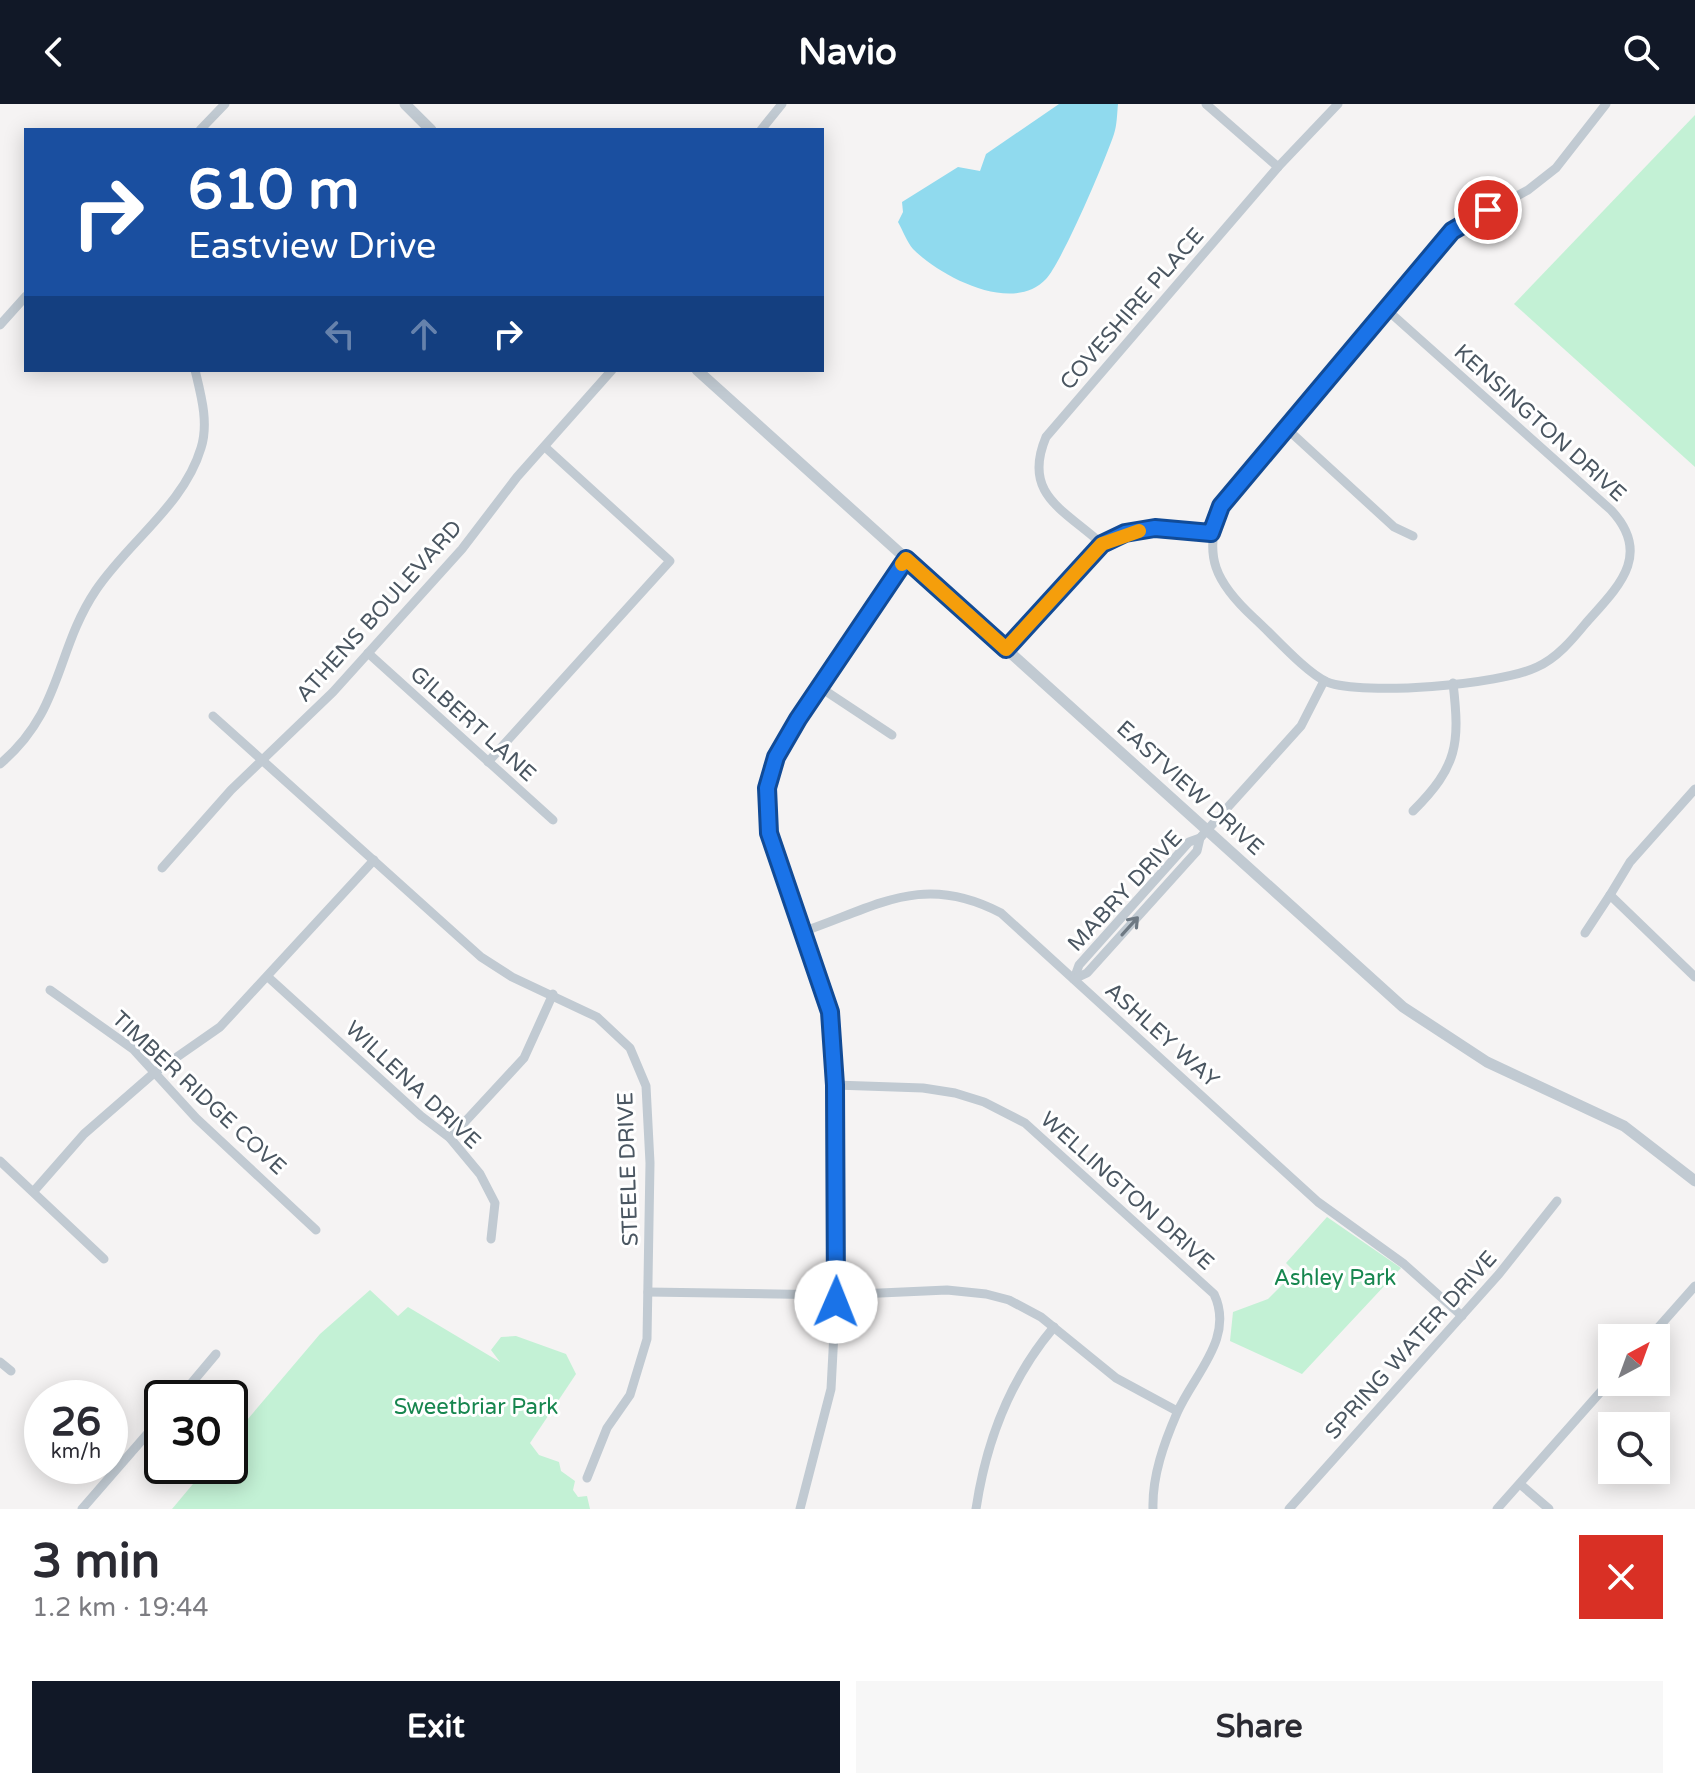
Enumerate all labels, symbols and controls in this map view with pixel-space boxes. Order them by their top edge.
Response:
icon: back [32,30,76,74]
icon: search [1619,30,1663,74]
text: Navio [798,31,897,74]
text: 610 m [188,157,359,224]
icon: right [56,160,160,264]
pin [1454,176,1522,244]
icon: arrive [1466,188,1510,232]
street label: COVESHIRE PLACE [1055,223,1209,395]
text: Eastview Drive [188,225,436,268]
icon: left [318,312,362,356]
icon: ahead [402,312,446,356]
icon: right [486,312,530,356]
street label: KENSINGTON DRIVE [1449,339,1631,507]
street label: ATHENS BOULEVARD [291,515,467,707]
street label: GILBERT LANE [405,661,541,787]
street label: EASTVIEW DRIVE [1111,715,1269,861]
street label: MABRY DRIVE [1062,825,1188,957]
one-way arrow [1120,917,1138,937]
street label: ASHLEY WAY [1100,977,1224,1093]
street label: TIMBER RIDGE COVE [107,1006,291,1180]
street label: WILLENA DRIVE [340,1016,486,1154]
street label: STEELE DRIVE [612,1091,644,1247]
street label: WELLINGTON DRIVE [1035,1106,1219,1276]
street label: SPRING WATER DRIVE [1320,1246,1502,1444]
position arrow [794,1260,878,1344]
park label: Ashley Park [1274,1265,1396,1291]
north arrow [1598,1324,1670,1396]
map controls [1598,1324,1670,1484]
speed limit sign: 30 [144,1380,248,1484]
park label: Sweetbriar Park [394,1394,558,1420]
text: 26 [51,1398,101,1446]
button: search [1598,1412,1670,1484]
text: km/h [51,1440,101,1464]
text: 3 min [32,1533,160,1591]
button: close [1579,1535,1663,1619]
text: 1.2 km · 19:44 [32,1592,209,1623]
button: Exit [32,1681,840,1773]
button: Share [856,1681,1663,1773]

